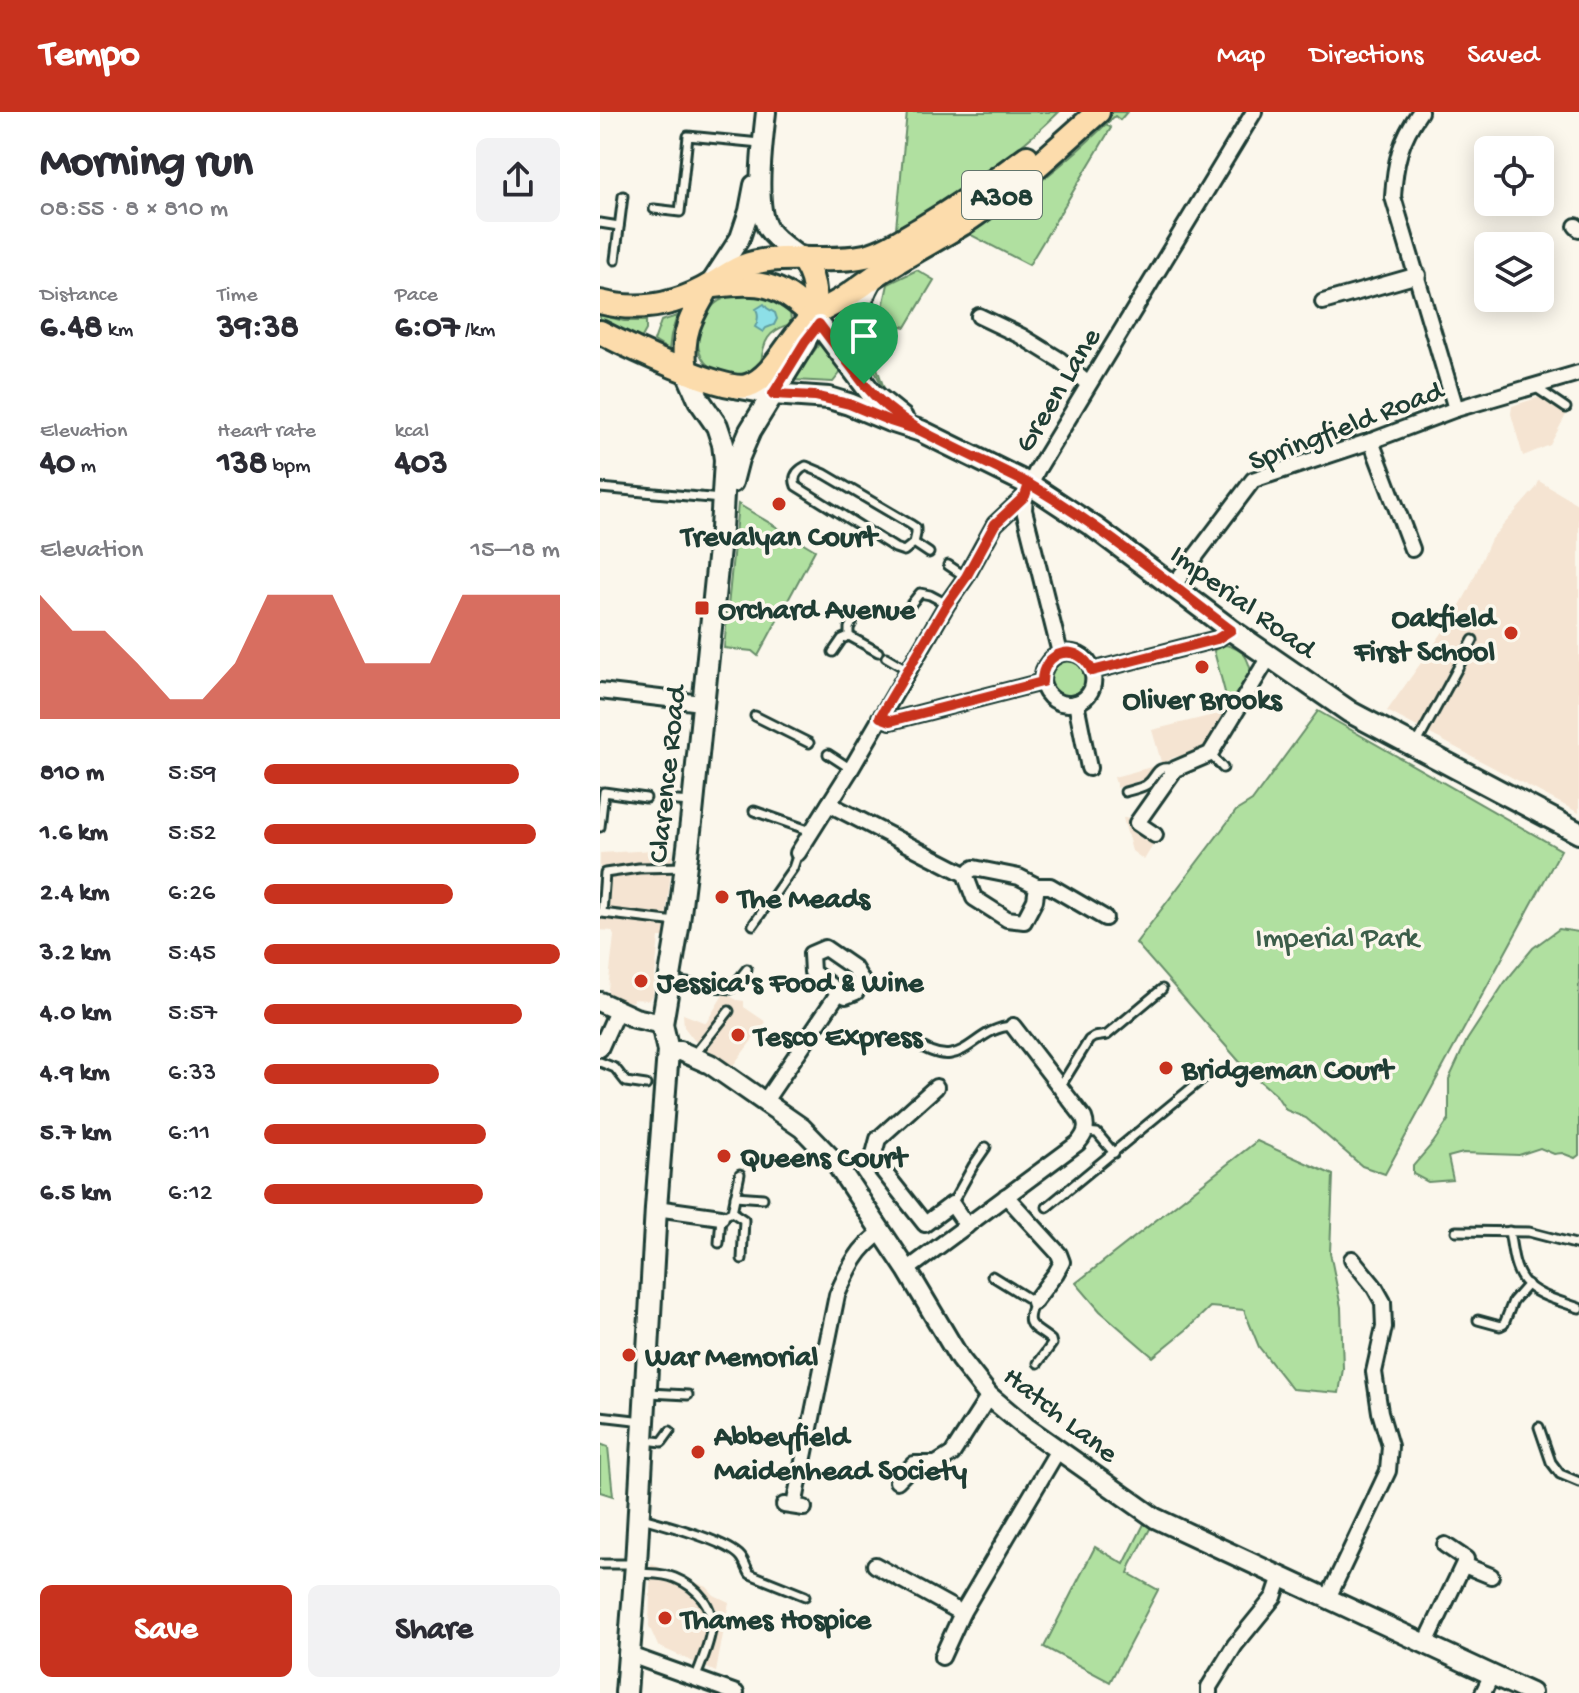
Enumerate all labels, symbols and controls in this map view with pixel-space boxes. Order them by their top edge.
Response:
text: Tempo [40,34,140,78]
text: Map [1217,40,1265,73]
text: Directions [1309,40,1423,73]
text: Saved [1467,40,1539,73]
map controls [1474,136,1554,312]
button: locate [1474,136,1554,216]
button: share [476,138,560,222]
text: Morning run [40,139,253,191]
road number: A308 [962,171,1042,219]
text: 08:55 · 8 × 810 m [40,195,228,226]
button: layers [1474,232,1554,312]
text: Distance [40,283,118,309]
text: Time [217,283,258,309]
text: Pace [395,283,438,309]
pin [830,302,898,384]
text: 6.48 [40,309,103,349]
text: 39:38 [217,309,299,349]
text: 6:07 [395,309,460,349]
icon: arrive [842,314,886,358]
text: km [103,318,133,344]
text: /km [460,318,495,344]
street label: Green Lane [1009,322,1111,460]
street label: Springfield Road [1245,374,1451,481]
text: Elevation [40,419,127,445]
text: Heart rate [217,419,316,445]
text: kcal [395,419,429,445]
text: 40 [40,445,75,485]
text: 138 [217,445,267,485]
text: 403 [395,445,448,485]
text: m [75,454,96,480]
text: bpm [267,454,311,480]
marker: Trevalyan Court [770,495,788,513]
place label: Trevalyan Court [679,522,880,557]
text: Elevation [40,536,143,567]
text: 15–18 m [471,536,560,567]
street label: Imperial Road [1162,539,1323,670]
place label: Orchard Avenue [718,595,917,630]
marker: Orchard Avenue [693,599,711,617]
place label: Oakfield First School [1353,603,1498,672]
marker: Oakfield First School [1502,624,1520,642]
marker: Oliver Brooks [1193,658,1211,676]
street label: Clarence Road [643,682,696,865]
place label: Oliver Brooks [1122,685,1284,720]
text: 810 m [40,759,104,790]
text: 5:59 [168,759,217,790]
text: 1.6 km [40,819,108,850]
text: 5:52 [168,819,216,850]
text: 2.4 km [40,879,109,910]
text: 6:26 [168,879,215,910]
place label: The Meads [736,884,872,919]
marker: The Meads [713,888,731,906]
park label: Imperial Park [1255,923,1421,958]
text: 3.2 km [40,939,111,970]
text: 5:45 [168,939,216,970]
place label: Jessica's Food & Wine [656,968,925,1003]
marker: Jessica's Food & Wine [632,972,650,990]
text: 4.0 km [40,999,111,1030]
text: 5:57 [168,999,217,1030]
place label: Tesco Express [752,1022,924,1057]
marker: Tesco Express [729,1026,747,1044]
place label: Bridgeman Court [1181,1055,1395,1090]
text: 4.9 km [40,1059,110,1090]
text: 6:33 [168,1059,216,1090]
marker: Bridgeman Court [1157,1059,1175,1077]
text: 5.7 km [40,1119,112,1150]
text: 6:11 [168,1119,210,1150]
place label: Queens Court [740,1143,909,1178]
marker: Queens Court [715,1147,733,1165]
text: 6.5 km [40,1179,111,1210]
text: 6:12 [168,1179,213,1210]
place label: War Memorial [644,1342,819,1377]
marker: War Memorial [620,1346,638,1364]
street label: Hatch Lane [995,1361,1124,1473]
place label: Abbeyfield Maidenhead Society [713,1422,967,1491]
marker: Abbeyfield Maidenhead Society [689,1443,707,1461]
button: Save [40,1585,292,1677]
button: Share [308,1585,560,1677]
place label: Thames Hospice [679,1605,872,1640]
marker: Thames Hospice [656,1609,674,1627]

